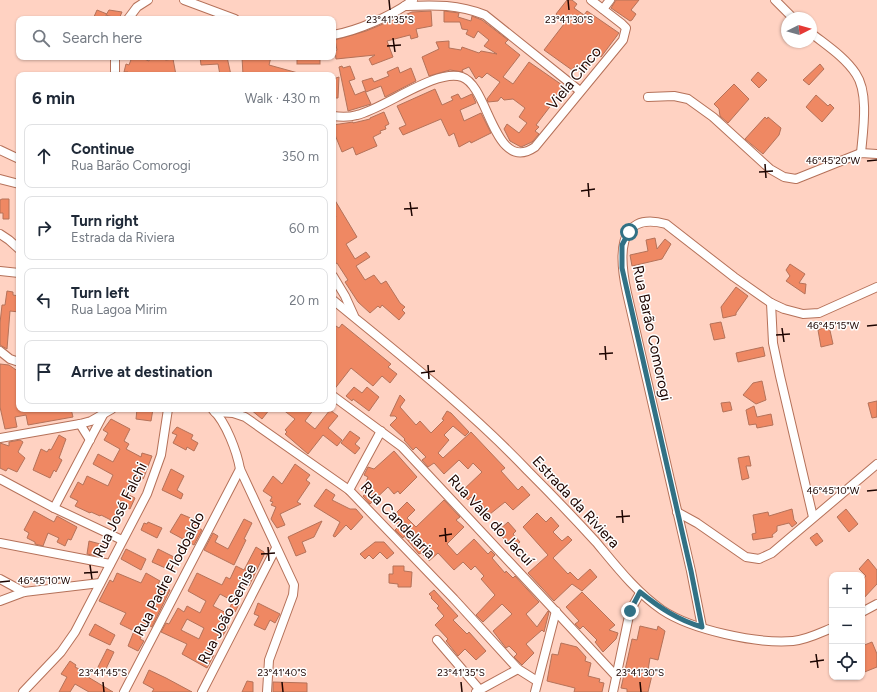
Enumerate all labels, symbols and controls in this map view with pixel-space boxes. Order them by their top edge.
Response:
north arrow [781,12,817,48]
text: 23°41'35"S [366,13,414,26]
text: 23°41'30"S [545,13,593,26]
search box [16,16,336,60]
icon: search [30,27,52,49]
text: Search here [62,29,142,47]
street label: Viela Cinco [543,42,605,113]
text: 6 min [32,88,75,108]
text: Walk · 430 m [245,91,320,106]
text: Continue [71,140,134,158]
icon: ahead [33,145,55,167]
text: 350 m [282,149,319,164]
text: 46°45'20"W [806,154,861,167]
text: Rua Barão Comorogi [71,158,191,173]
text: Turn right [71,212,139,230]
icon: right [33,217,55,239]
text: 60 m [289,221,319,236]
route start [620,223,638,241]
text: Estrada da Riviera [71,230,175,245]
street label: Rua Barão Comorogi [629,264,675,402]
text: Turn left [71,284,129,302]
icon: left [33,289,55,311]
text: 20 m [289,293,319,308]
text: Rua Lagoa Mirim [71,302,167,317]
text: 46°45'15"W [807,319,859,332]
icon: arrive [33,361,55,383]
text: Arrive at destination [71,363,212,381]
street label: Estrada da Riviera [529,452,623,552]
street label: Rua José Falchi [89,460,151,560]
street label: Rua Vale do Jacuí [444,471,539,571]
street label: Rua Candelaria [357,478,439,562]
text: 46°45'10"W [807,484,860,497]
street label: Rua Padre Flodoaldo [130,509,208,639]
street label: Rua João Senise [194,561,260,667]
map controls [829,572,865,680]
button: + [829,572,865,608]
text: 46°45'10"W [18,574,71,587]
route end [621,602,639,620]
button: − [829,608,865,644]
button: locate [829,644,865,680]
text: 23°41'45"S [79,666,127,679]
text: 23°41'40"S [257,666,307,679]
text: 23°41'35"S [437,666,485,679]
text: 23°41'30"S [616,666,664,679]

